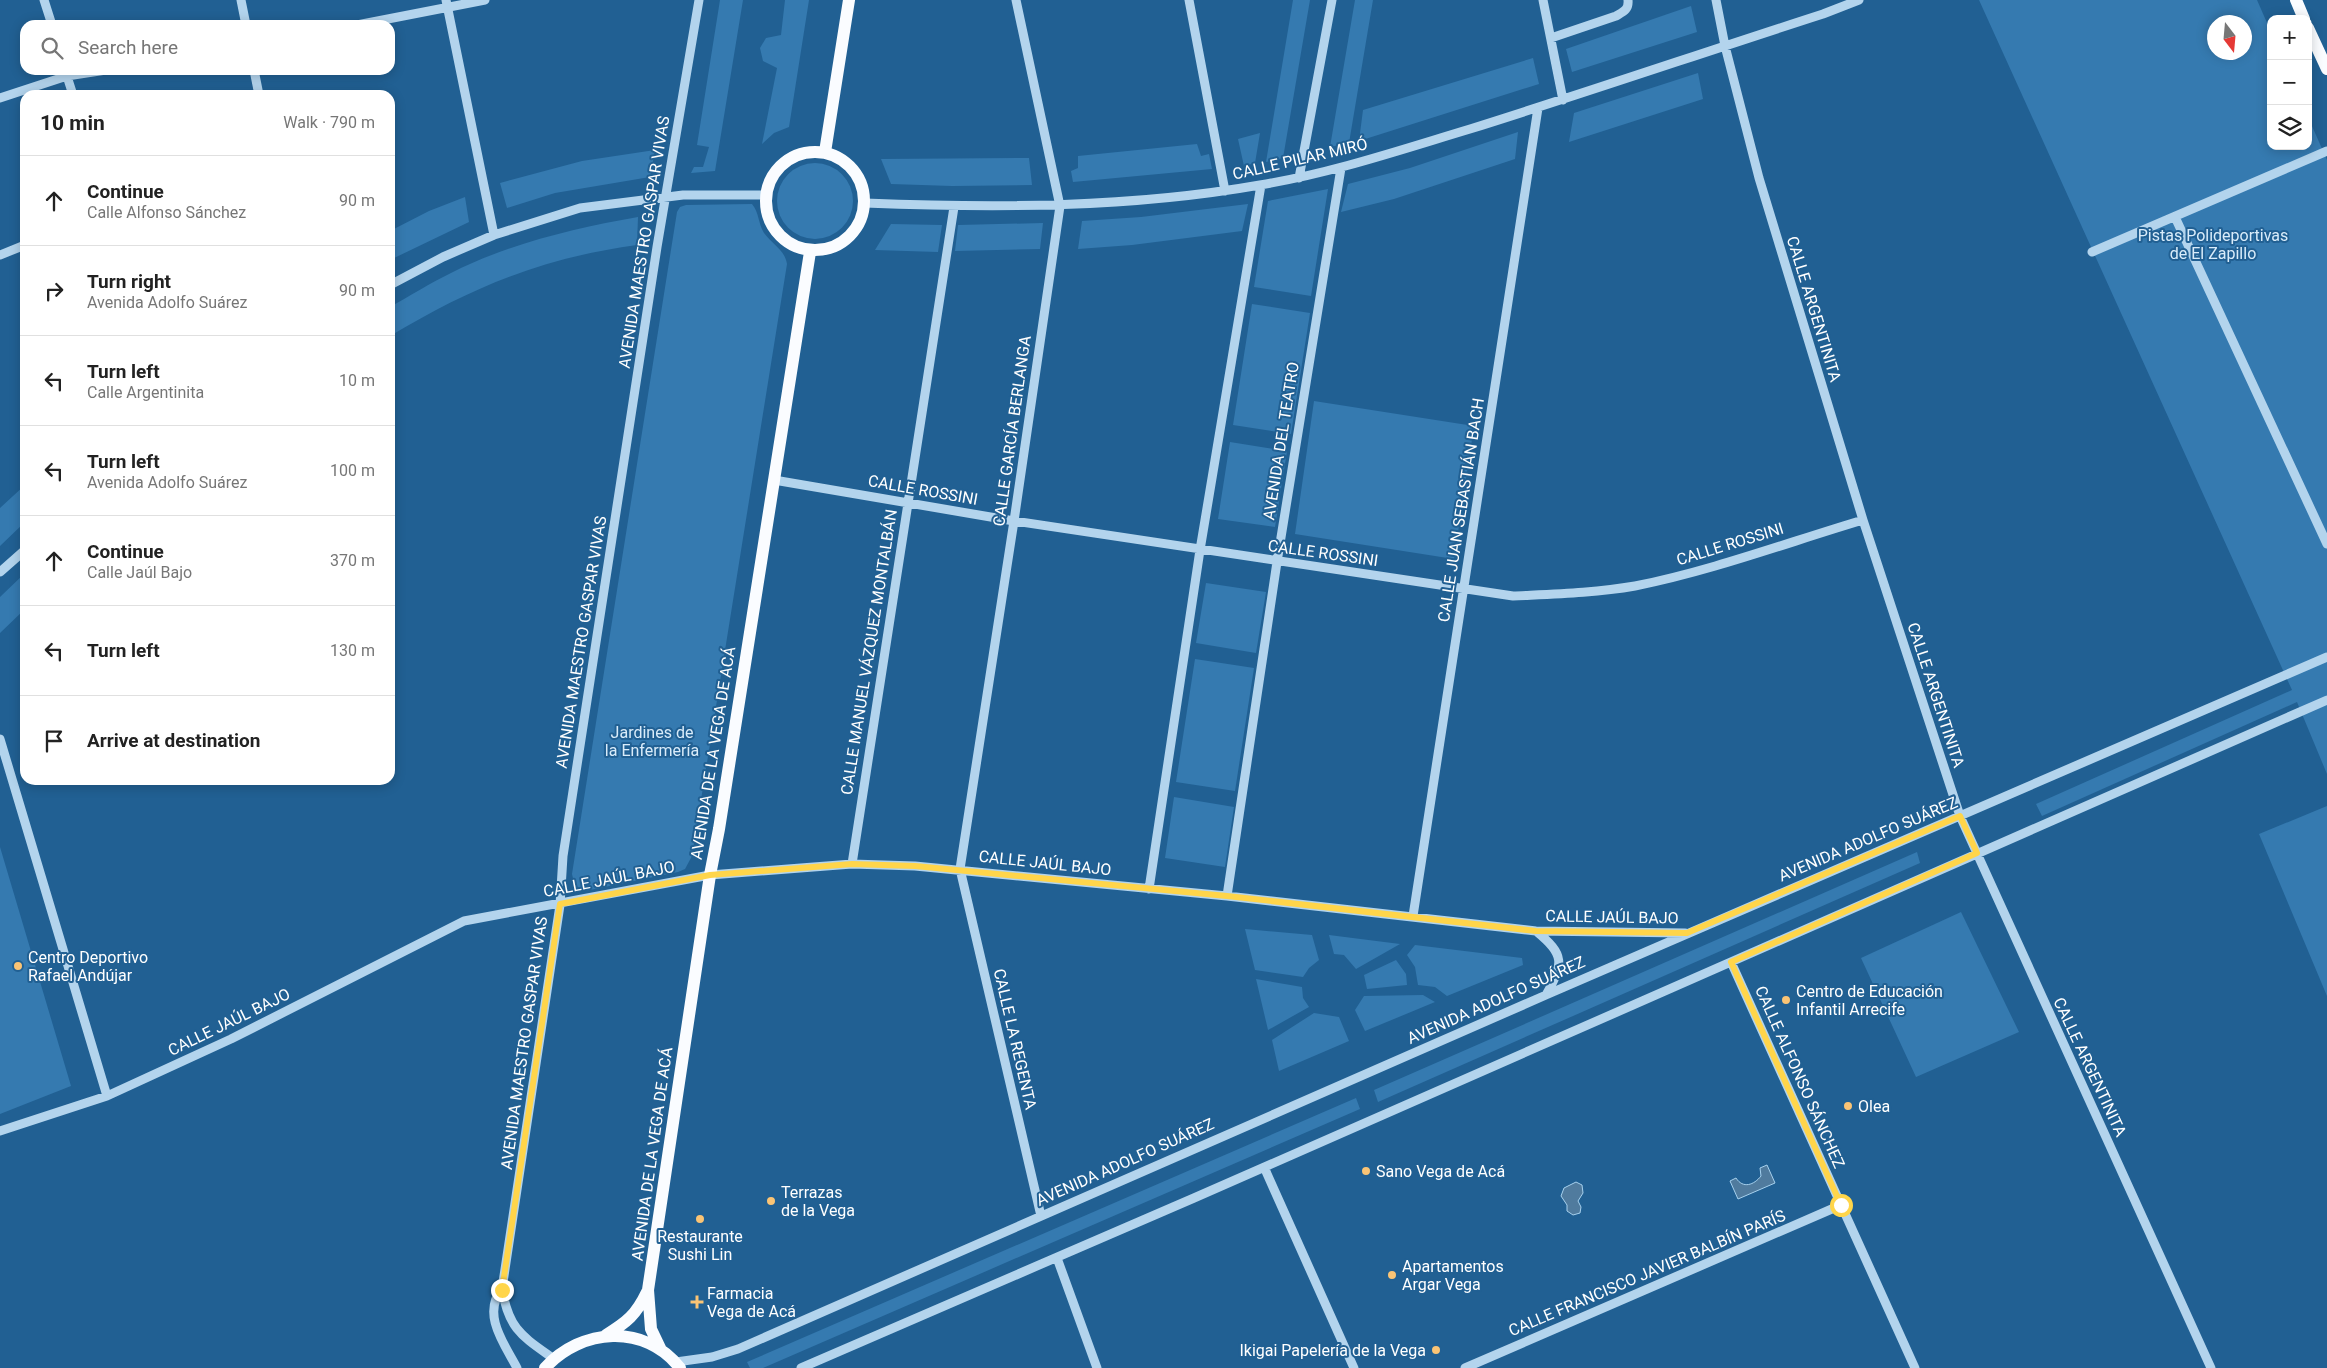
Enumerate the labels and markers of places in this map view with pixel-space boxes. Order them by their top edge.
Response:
place label: Centro Deportivo Rafael Andújar [28,948,148,985]
marker: Centro Deportivo Rafael Andújar [12,960,24,972]
place label: Centro de Educación Infantil Arrecife [1796,982,1943,1019]
marker: Centro de Educación Infantil Arrecife [1780,994,1792,1006]
place label: Olea [1858,1097,1890,1116]
marker: Olea [1842,1100,1854,1112]
place label: Sano Vega de Acá [1376,1162,1505,1181]
marker: Sano Vega de Acá [1360,1165,1372,1177]
place label: Terrazas de la Vega [781,1183,855,1220]
marker: Terrazas de la Vega [765,1195,777,1207]
marker: Restaurante Sushi Lin [694,1213,706,1225]
place label: Restaurante Sushi Lin [657,1227,743,1264]
place label: Apartamentos Argar Vega [1402,1257,1504,1294]
marker: Apartamentos Argar Vega [1386,1269,1398,1281]
place label: Farmacia Vega de Acá [707,1284,796,1321]
marker: Farmacia Vega de Acá [691,1296,703,1308]
place label: Ikigai Papelería de la Vega [1239,1341,1426,1360]
marker: Ikigai Papelería de la Vega [1430,1344,1442,1356]

